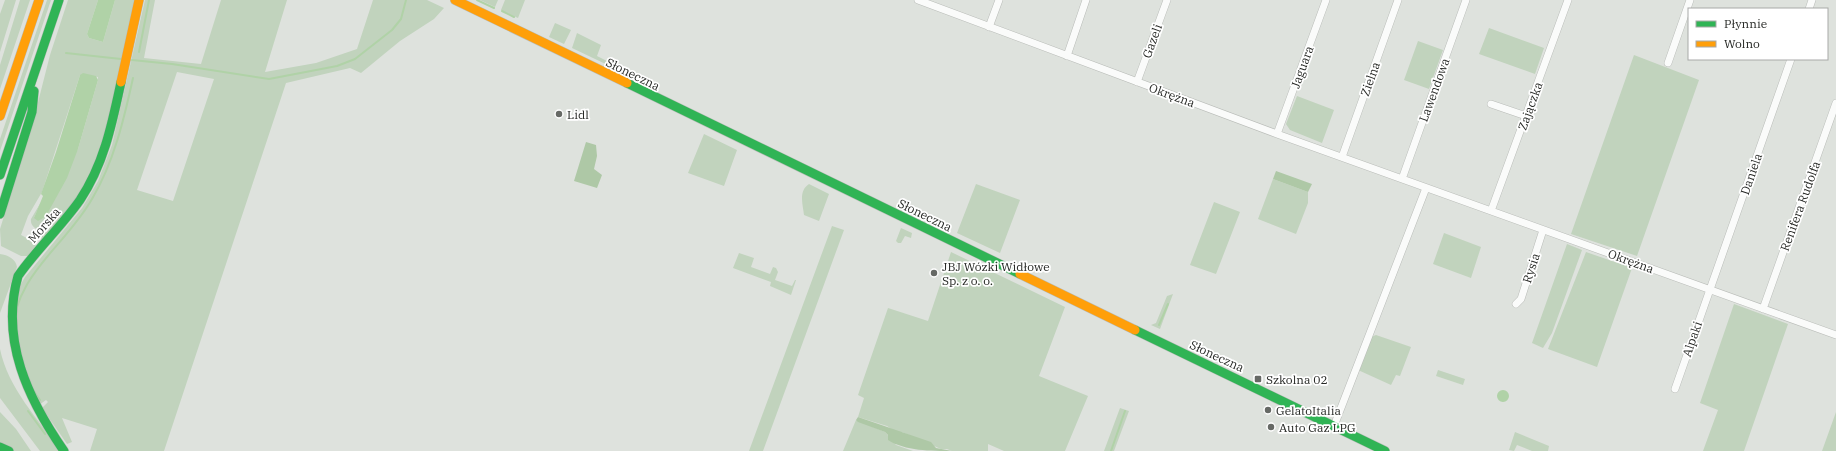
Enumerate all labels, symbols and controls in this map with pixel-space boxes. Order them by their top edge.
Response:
legend [1688,8,1828,60]
text: Płynnie [1724,16,1767,31]
street label: Gazeli [1139,22,1165,60]
text: Wolno [1724,36,1760,51]
street label: Jaguara [1287,43,1317,90]
street label: Słoneczna [604,55,663,94]
street label: Lawendowa [1416,56,1453,124]
street label: Zielna [1357,59,1383,98]
street label: Zajączka [1514,79,1546,132]
street label: Okrężna [1147,80,1197,110]
place label: Lidl [567,107,589,122]
marker: Lidl [554,109,564,119]
street label: Daniela [1737,151,1765,197]
street label: Renifera Rudolfa [1777,159,1823,253]
street label: Słoneczna [896,196,955,235]
street label: Morska [25,204,64,246]
street label: Okrężna [1606,246,1656,276]
street label: Rysia [1519,251,1543,285]
place label: JBJ Wózki Widłowe Sp. z o. o. [942,259,1050,288]
marker: JBJ Wózki Widłowe Sp. z o. o. [929,268,939,278]
street label: Alpaki [1679,319,1705,359]
street label: Słoneczna [1187,337,1247,375]
place label: Szkolna 02 [1266,372,1328,387]
marker: Szkolna 02 [1253,374,1263,384]
place label: GelatoItalia [1276,403,1341,418]
marker: GelatoItalia [1263,405,1273,415]
place label: Auto Gaz LPG [1279,420,1356,435]
marker: Auto Gaz LPG [1266,422,1276,432]

